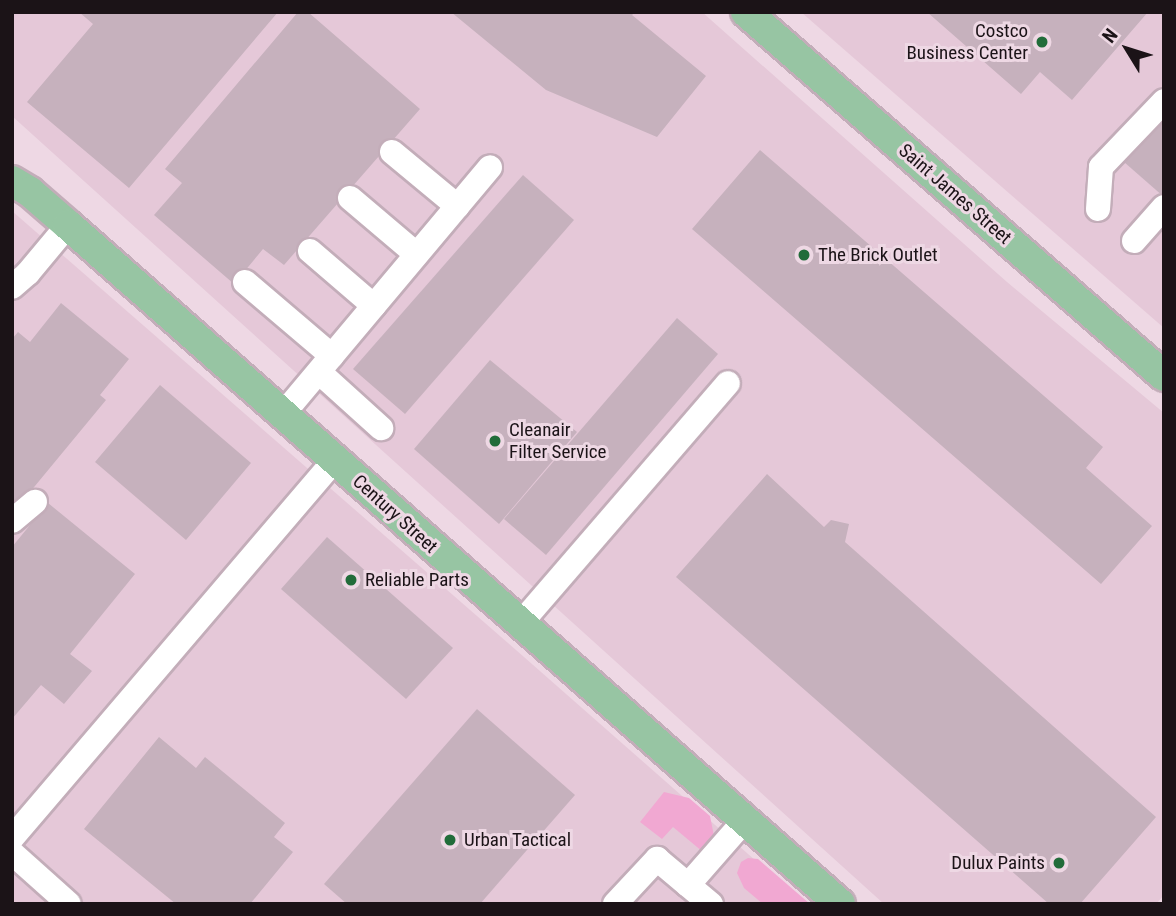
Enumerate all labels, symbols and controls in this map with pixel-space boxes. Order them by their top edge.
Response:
north arrow [1092,14,1162,84]
place label: Costco Business Center [906,20,1028,64]
text: N [1097,24,1123,47]
marker: Costco Business Center [1034,34,1050,50]
street label: Saint James Street [894,139,1016,249]
place label: The Brick Outlet [818,244,938,266]
marker: The Brick Outlet [796,247,812,263]
place label: Cleanair Filter Service [509,419,606,463]
marker: Cleanair Filter Service [487,433,503,449]
street label: Century Street [348,470,442,558]
place label: Reliable Parts [365,569,469,591]
marker: Reliable Parts [343,572,359,588]
place label: Urban Tactical [464,829,571,851]
marker: Urban Tactical [442,832,458,848]
place label: Dulux Paints [951,852,1045,874]
marker: Dulux Paints [1051,855,1067,871]

